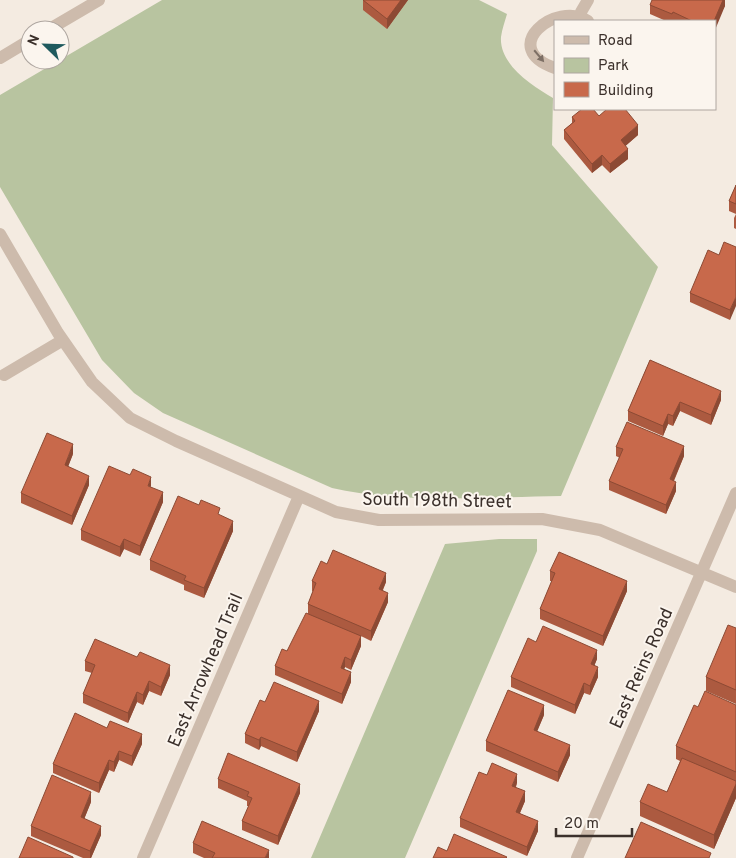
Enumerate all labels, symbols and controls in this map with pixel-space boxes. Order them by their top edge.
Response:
north arrow [20,20,70,70]
legend [554,20,716,110]
text: Road [598,32,633,51]
text: N [25,33,44,48]
one-way arrow [533,50,544,63]
text: Park [598,57,629,76]
text: Building [598,82,653,101]
street label: South 198th Street [362,489,512,514]
street label: East Arrowhead Trail [164,590,249,751]
street label: East Reins Road [605,605,679,733]
scale bar [556,806,632,838]
text: 20 m [564,815,599,834]

